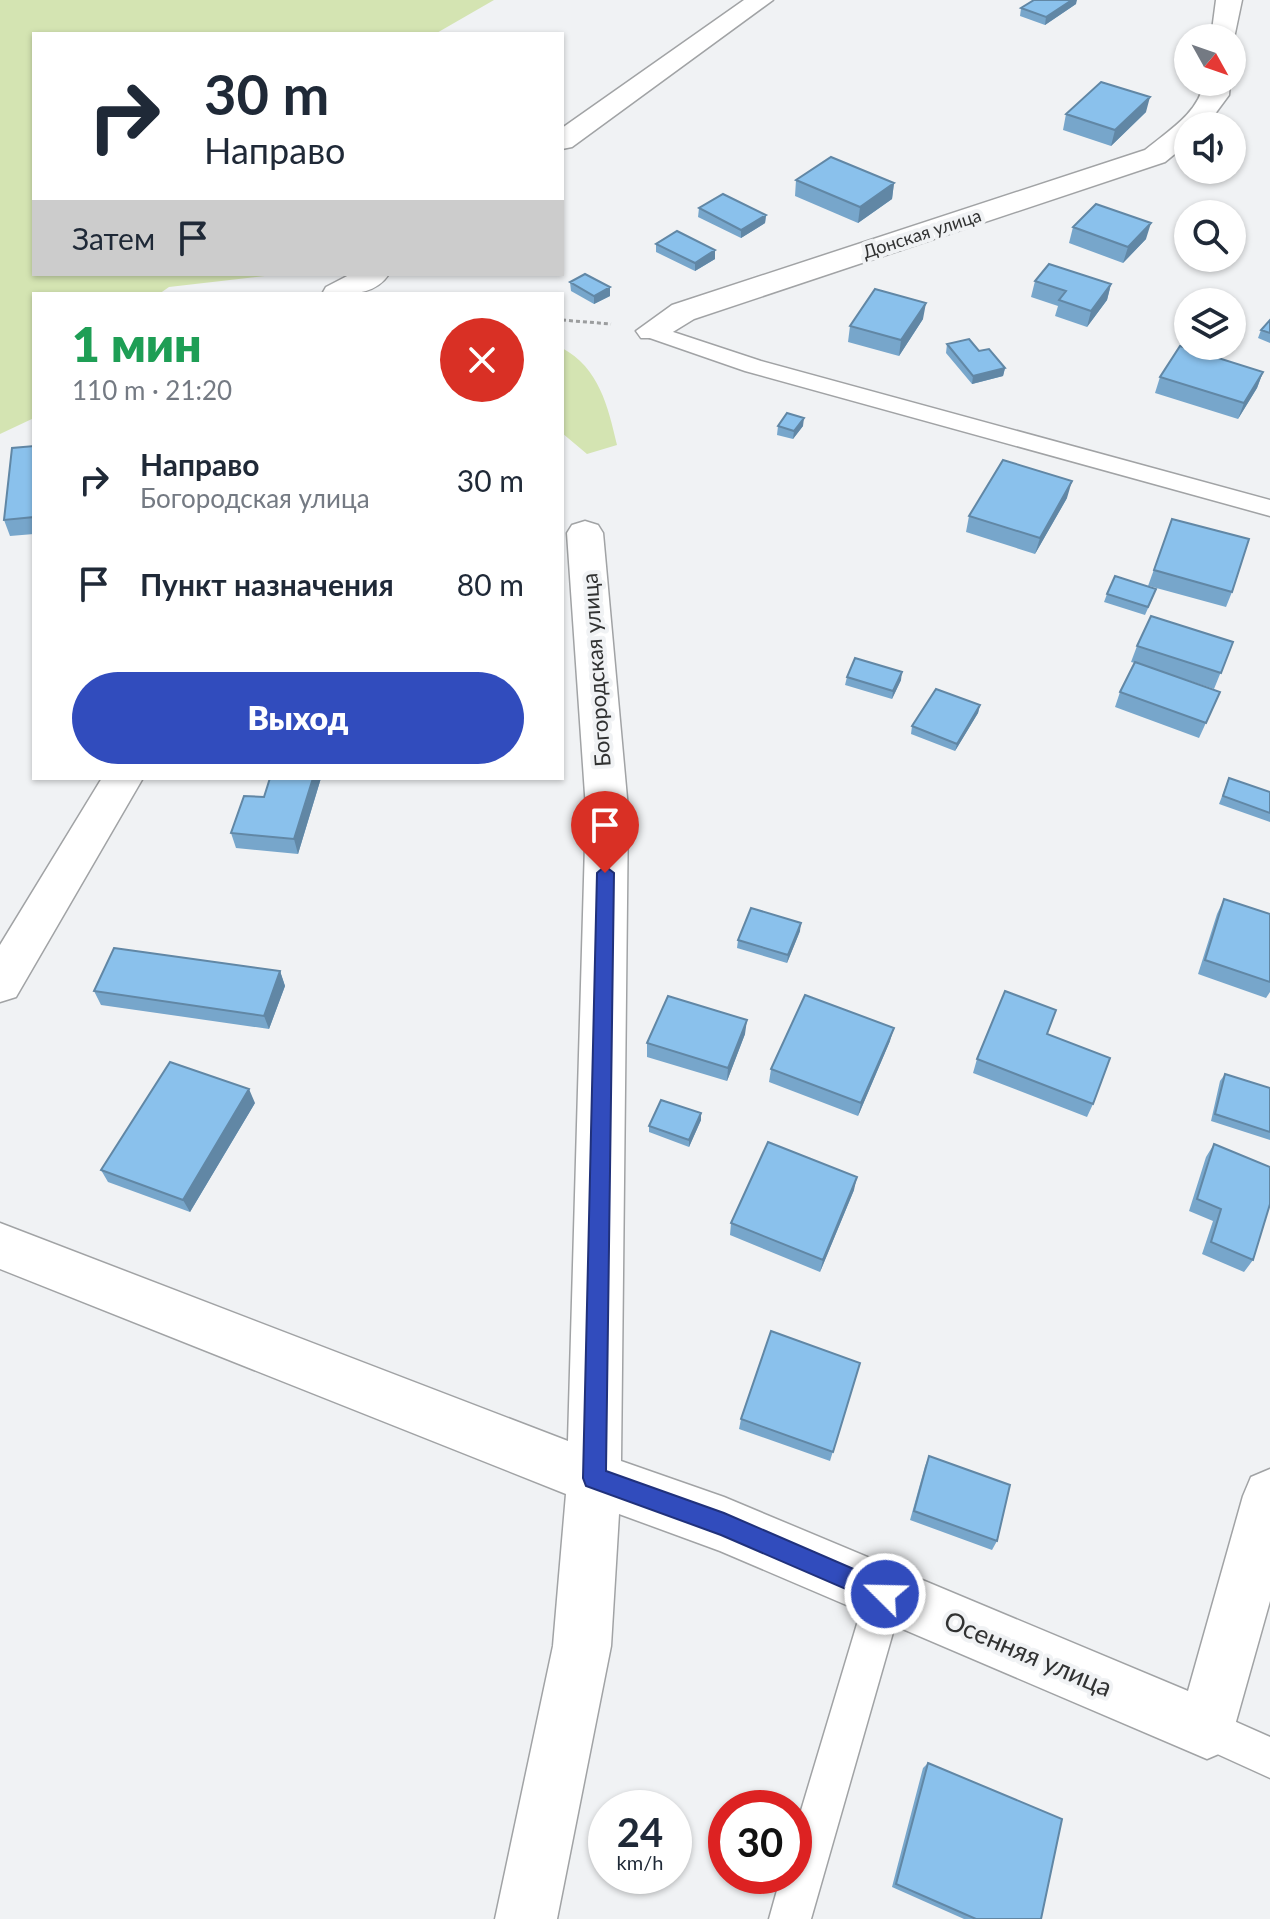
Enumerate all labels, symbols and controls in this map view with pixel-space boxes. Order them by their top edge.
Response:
north arrow [1174,24,1246,96]
map controls [1174,24,1246,360]
text: 30 m [204,60,329,127]
icon: right [72,64,176,168]
button: sound [1174,112,1246,184]
text: Направо [204,128,345,172]
button: search [1174,200,1246,272]
street label: Донская улица [860,204,984,263]
icon: arrive [171,216,215,260]
text: Затем [72,220,155,256]
button: layers [1174,288,1246,360]
text: 1 мин [72,315,202,372]
button: close [440,318,524,402]
text: 110 m · 21:20 [72,374,232,406]
text: Направо [140,446,260,482]
icon: right [72,458,116,502]
text: 30 m [457,462,524,498]
text: Богородская улица [140,482,370,514]
icon: arrive [72,562,116,606]
text: Пункт назначения [140,566,394,602]
text: 80 m [457,566,524,602]
street label: Богородская улица [575,572,616,768]
button: Выход [72,672,524,764]
pin [571,791,639,873]
icon: arrive [583,803,627,847]
position arrow [843,1552,927,1636]
street label: Осенняя улица [940,1603,1117,1703]
speed limit sign: 30 [708,1790,812,1894]
text: 24 [617,1808,663,1856]
text: km/h [617,1850,663,1874]

